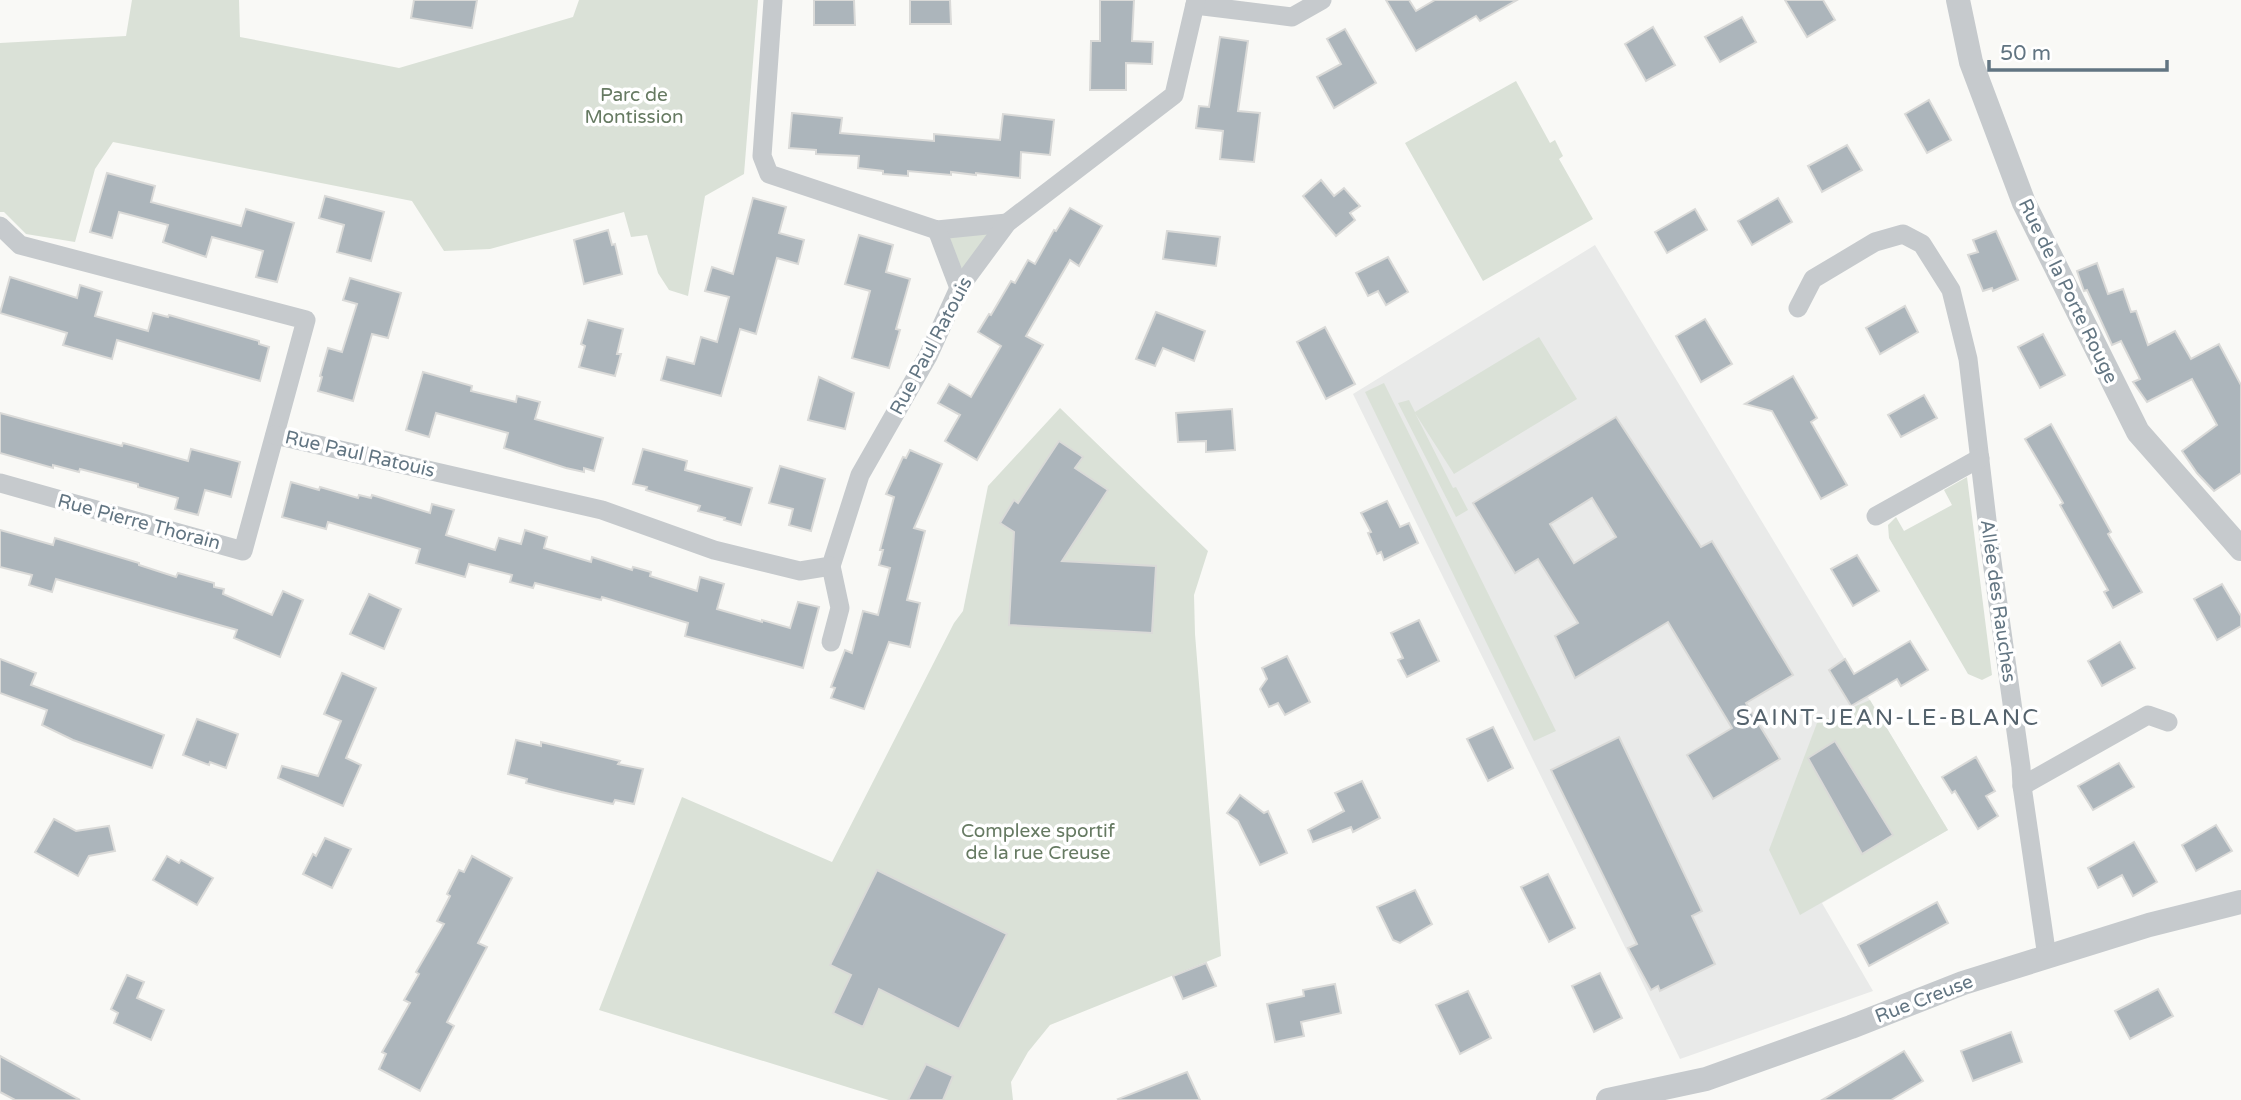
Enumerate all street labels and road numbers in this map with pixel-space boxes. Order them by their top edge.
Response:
street label: Rue de la Porte Rouge [2014,195,2122,387]
street label: Rue Paul Ratouis [885,273,977,419]
street label: Rue Paul Ratouis [283,426,437,482]
street label: Rue Pierre Thorain [55,490,223,554]
street label: Allée des Rauches [1976,518,2020,684]
street label: Rue Creuse [1872,970,1976,1028]

